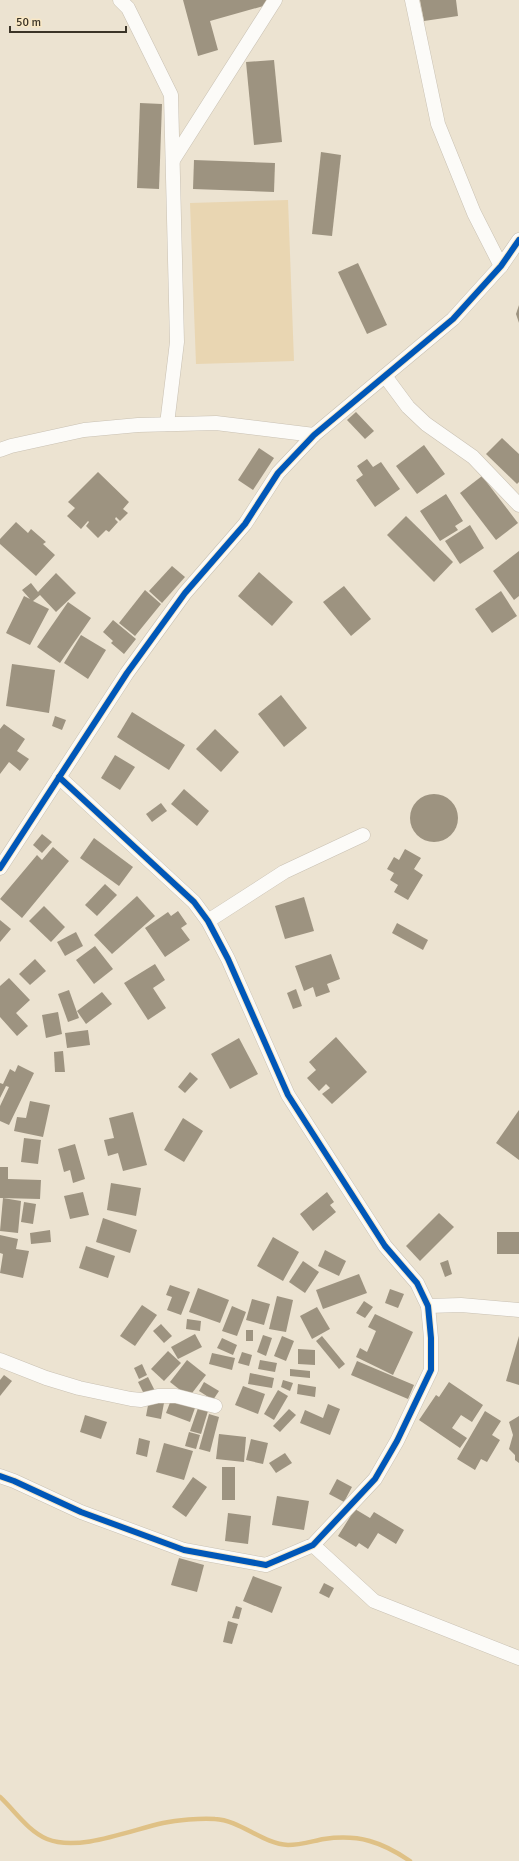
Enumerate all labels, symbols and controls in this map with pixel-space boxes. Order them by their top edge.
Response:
scale bar [10,8,126,34]
text: 50 m [16,15,41,30]

